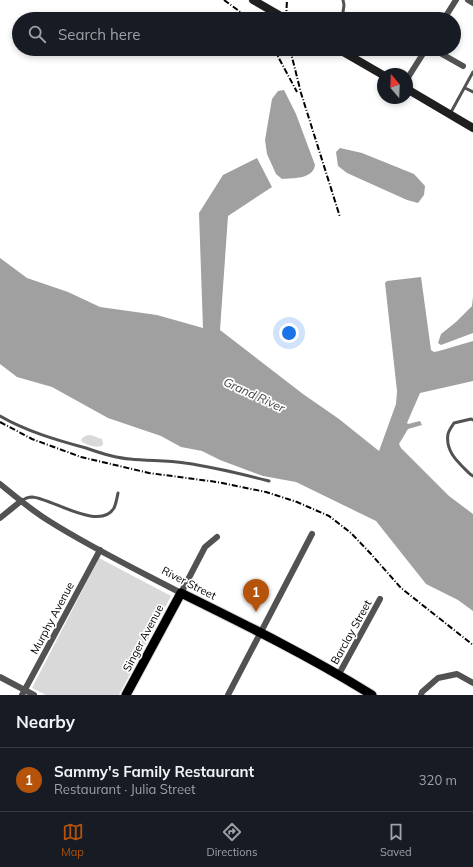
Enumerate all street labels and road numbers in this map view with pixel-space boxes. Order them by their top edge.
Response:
street label: River Street [159,563,219,603]
street label: Murphy Avenue [27,579,77,657]
street label: Barclay Street [327,597,375,667]
street label: Singer Avenue [120,602,166,674]

